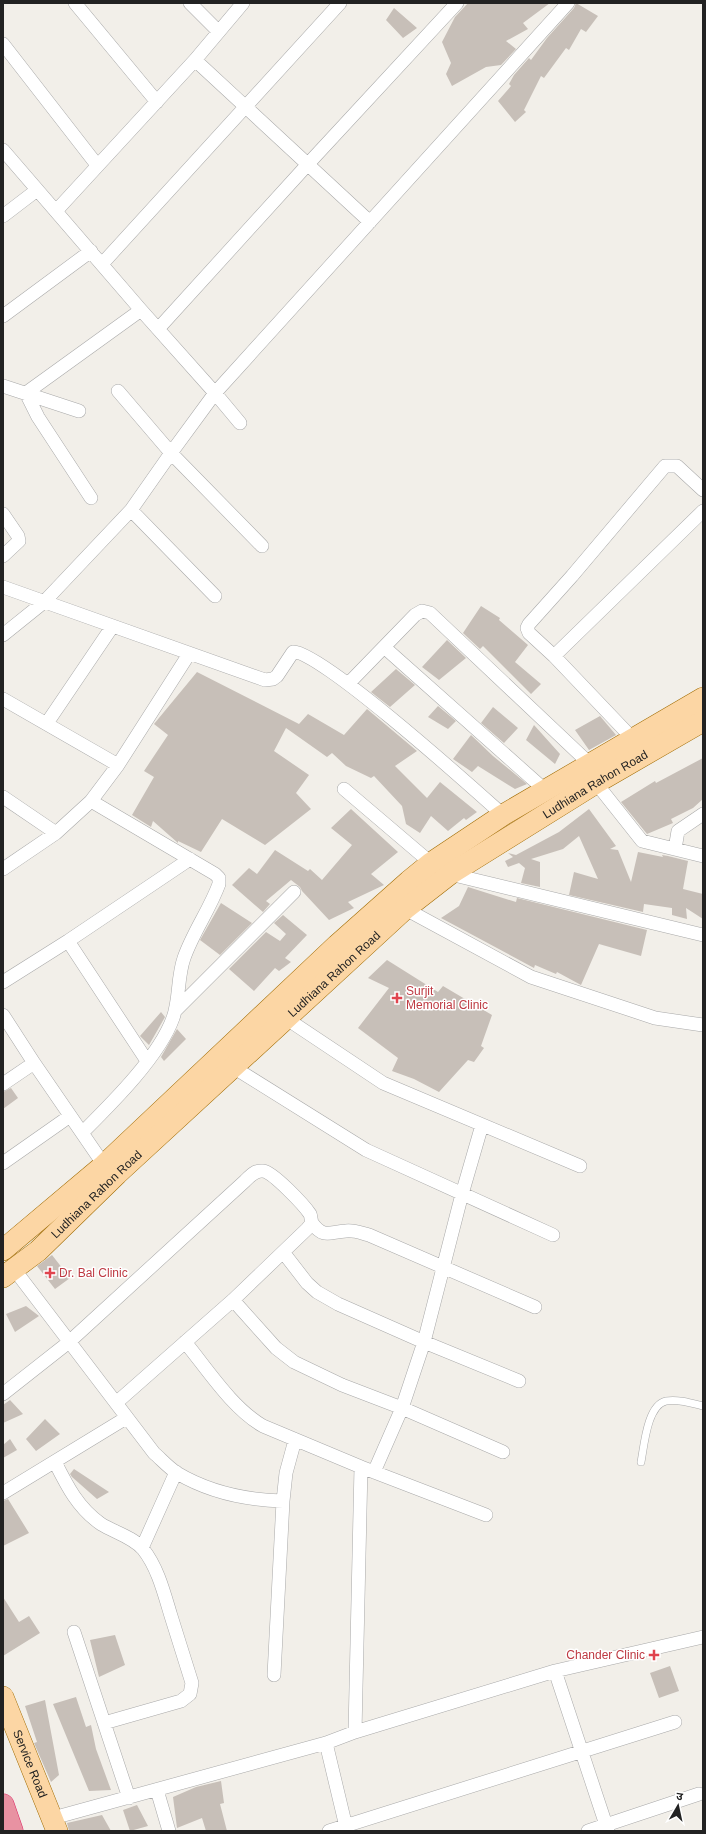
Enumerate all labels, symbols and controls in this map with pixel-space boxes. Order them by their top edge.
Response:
street label: Ludhiana Rahon Road [540,747,650,821]
street label: Ludhiana Rahon Road [285,928,383,1020]
place label: Surjit Memorial Clinic [406,984,488,1012]
marker: Surjit Memorial Clinic [391,992,403,1004]
street label: Ludhiana Rahon Road [48,1148,145,1241]
place label: Dr. Bal Clinic [59,1266,128,1280]
marker: Dr. Bal Clinic [44,1267,56,1279]
place label: Chander Clinic [566,1648,645,1662]
marker: Chander Clinic [648,1649,660,1661]
street label: Service Road [10,1728,50,1800]
north arrow [658,1786,698,1826]
text: उ [675,1790,684,1803]

